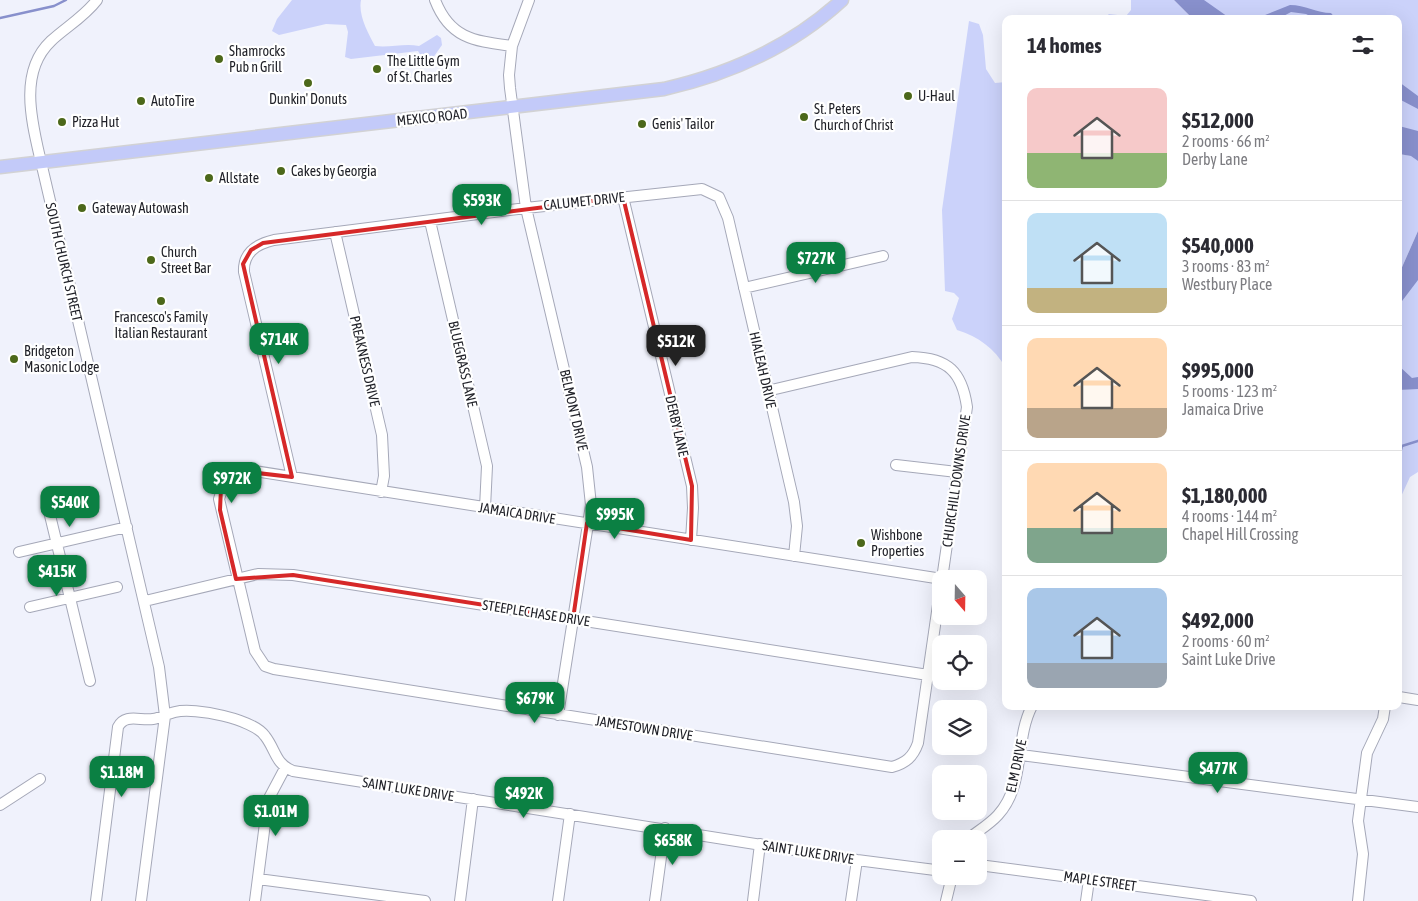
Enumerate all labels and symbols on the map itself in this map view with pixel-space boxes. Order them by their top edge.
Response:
place label: Shamrocks Pub n Grill [229,43,285,75]
marker: Shamrocks Pub n Grill [213,53,225,65]
place label: The Little Gym of St. Charles [387,53,460,85]
marker: The Little Gym of St. Charles [371,63,383,75]
marker: Dunkin' Donuts [302,77,314,89]
place label: U-Haul [918,88,955,104]
marker: U-Haul [902,90,914,102]
place label: Dunkin' Donuts [269,91,347,107]
place label: AutoTire [151,93,195,109]
marker: AutoTire [135,95,147,107]
place label: St. Peters Church of Christ [814,101,894,133]
street label: MEXICO ROAD [396,105,468,129]
marker: St. Peters Church of Christ [798,111,810,123]
place label: Pizza Hut [72,114,119,130]
marker: Pizza Hut [56,116,68,128]
place label: Genis' Tailor [652,116,715,132]
marker: Genis' Tailor [636,118,648,130]
place label: Cakes by Georgia [291,163,377,179]
marker: Cakes by Georgia [275,165,287,177]
place label: Allstate [219,170,259,186]
marker: Allstate [203,172,215,184]
pin: $593K [447,184,517,226]
street label: CALUMET DRIVE [543,189,625,213]
place label: Gateway Autowash [92,200,189,216]
street label: SOUTH CHURCH STREET [43,201,85,323]
marker: Gateway Autowash [76,202,88,214]
pin: $727K [781,242,851,284]
place label: Church Street Bar [161,244,212,276]
marker: Church Street Bar [145,254,157,266]
marker: Francesco's Family Italian Restaurant [155,295,167,307]
place label: Francesco's Family Italian Restaurant [114,309,208,341]
street label: PREAKNESS DRIVE [347,314,383,408]
street label: BLUEGRASS LANE [445,319,481,409]
pin: $714K [244,322,314,365]
pin: $512K [641,324,711,367]
street label: HIALEAH DRIVE [746,330,780,410]
place label: Bridgeton Masonic Lodge [24,343,99,375]
marker: Bridgeton Masonic Lodge [8,353,20,365]
street label: BELMONT DRIVE [557,368,591,452]
street label: DERBY LANE [662,394,692,458]
street label: CHURCHILL DOWNS DRIVE [939,414,973,548]
pin: $972K [197,462,267,504]
pin: $540K [35,486,105,528]
pin: $995K [580,498,650,540]
street label: JAMAICA DRIVE [477,499,557,527]
place label: Wishbone Properties [871,527,924,559]
marker: Wishbone Properties [855,537,867,549]
pin: $415K [22,554,92,597]
north arrow [932,570,988,625]
street label: STEEPLECHASE DRIVE [481,597,591,629]
pin: $679K [500,682,570,724]
street label: JAMESTOWN DRIVE [594,712,694,744]
street label: ELM DRIVE [1003,738,1029,794]
pin: $477K [1183,752,1253,794]
pin: $1.18M [81,756,163,798]
street label: SAINT LUKE DRIVE [361,774,455,804]
pin: $492K [489,776,559,819]
pin: $1.01M [235,794,317,837]
pin: $658K [638,824,708,866]
street label: SAINT LUKE DRIVE [761,837,855,867]
street label: MAPLE STREET [1062,868,1138,894]

